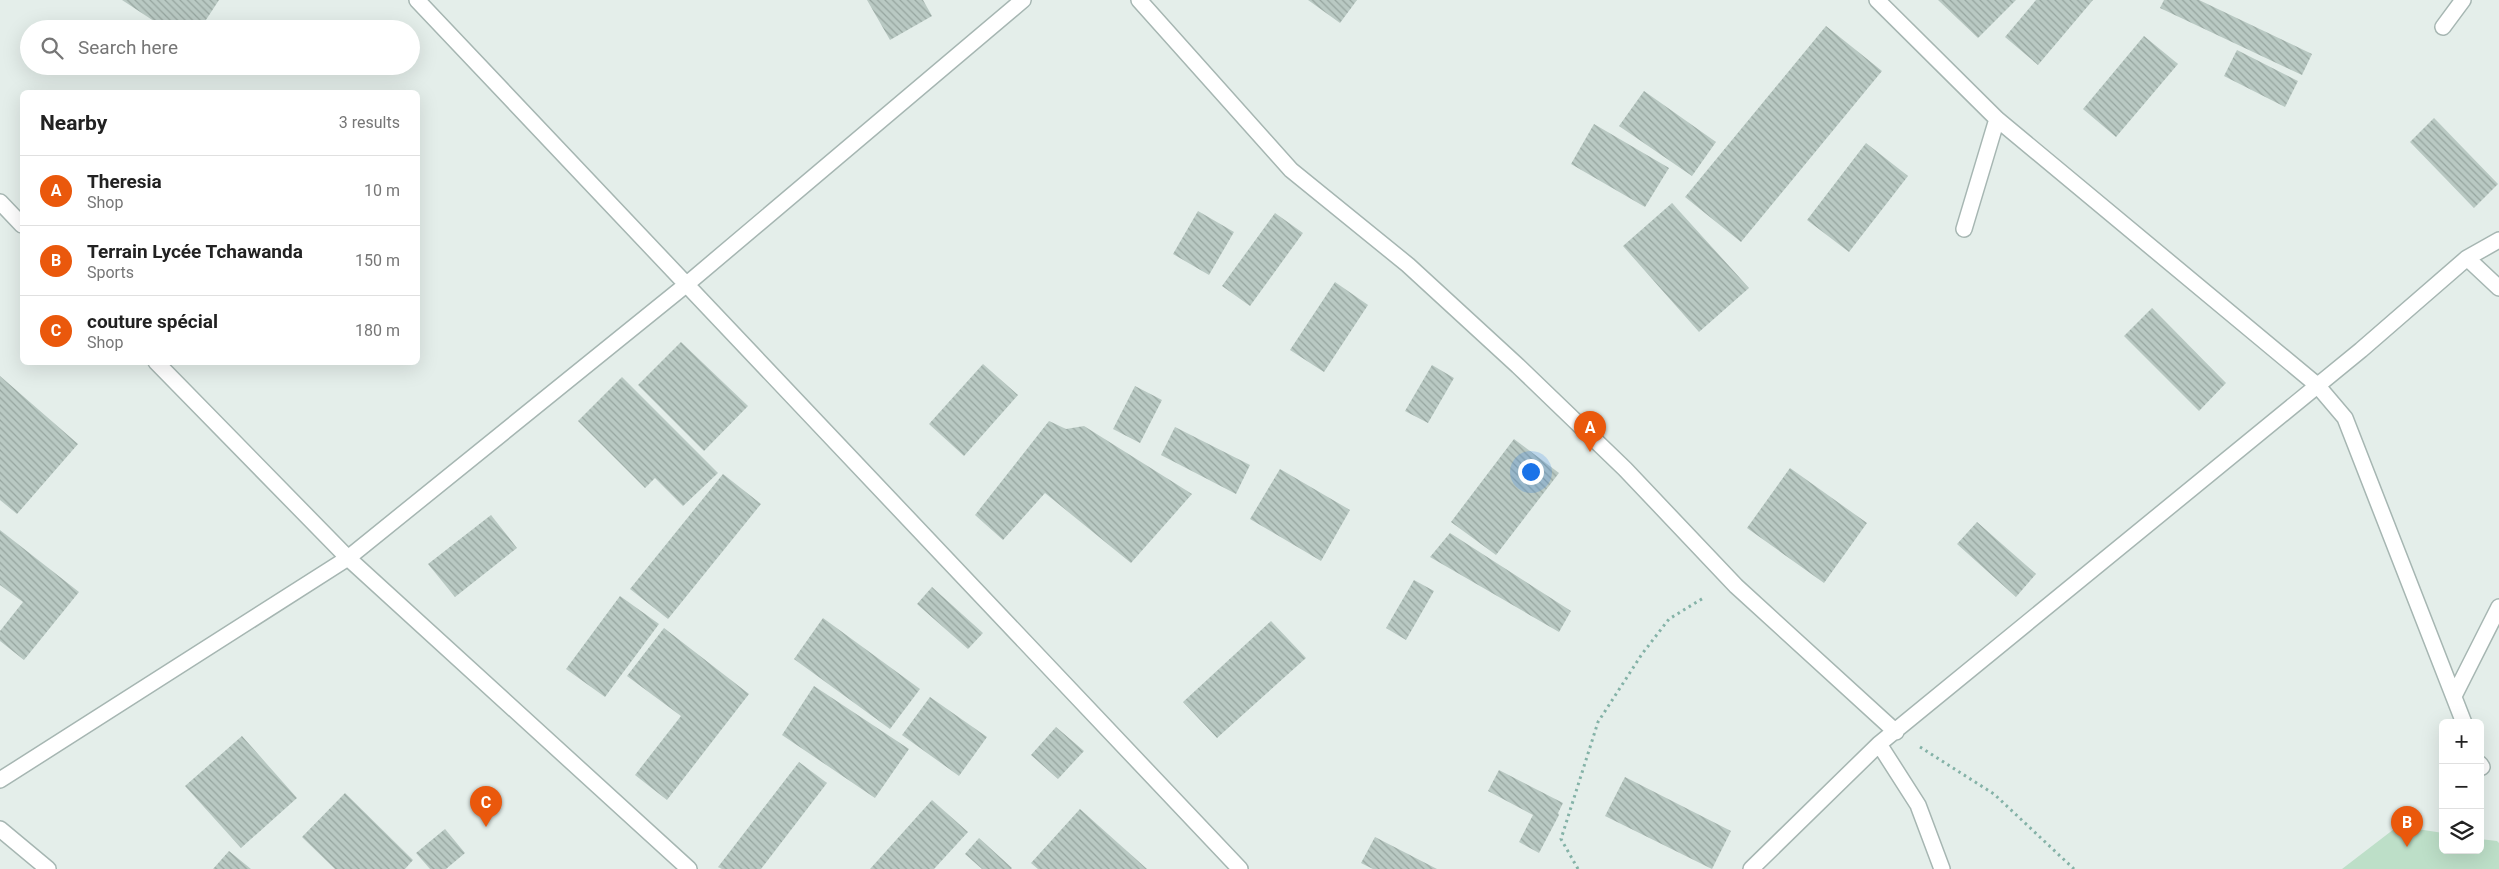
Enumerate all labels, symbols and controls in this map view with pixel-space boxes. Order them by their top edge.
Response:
search box [20,20,420,75]
icon: search [38,34,66,62]
text: Search here [78,36,178,59]
text: Nearby [40,111,107,135]
text: 3 results [339,113,400,132]
text: Theresia [87,170,162,193]
text: A [51,181,61,200]
text: 10 m [364,181,400,200]
text: Shop [87,193,123,212]
text: Terrain Lycée Tchawanda [87,240,303,263]
text: B [51,251,61,270]
text: 150 m [355,251,400,270]
text: Sports [87,263,134,282]
text: couture spécial [87,310,218,333]
text: C [51,321,61,340]
text: 180 m [355,321,400,340]
text: Shop [87,333,123,352]
pin: A [1574,411,1606,452]
your location [1518,459,1544,485]
map controls [2439,719,2484,854]
button: + [2439,719,2484,764]
button: − [2439,764,2484,809]
pin: C [470,786,502,827]
pin: B [2391,806,2423,847]
button: layers [2439,809,2484,854]

